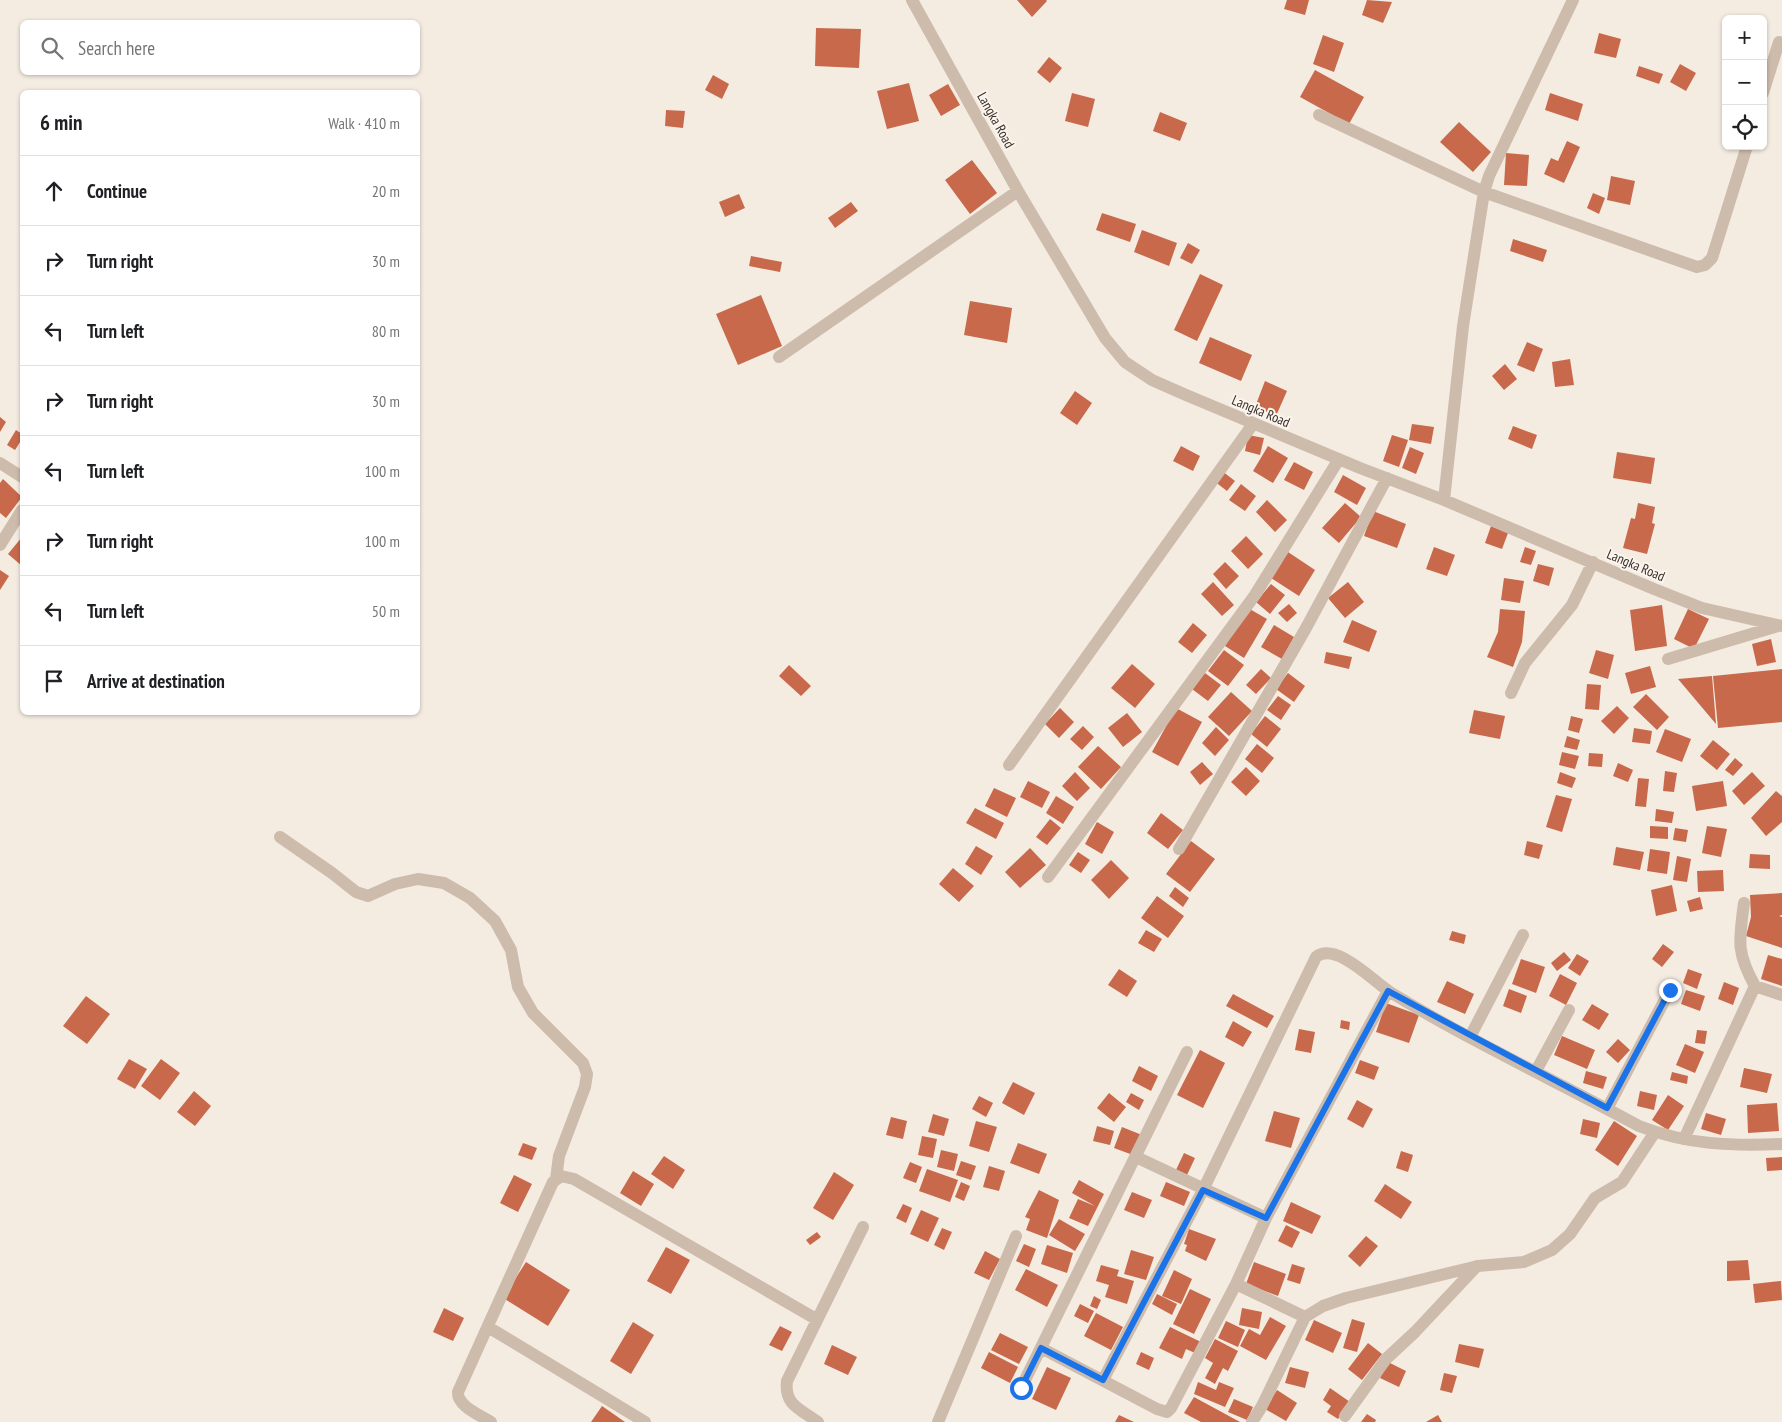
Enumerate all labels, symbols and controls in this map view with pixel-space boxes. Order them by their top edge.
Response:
map controls [1722,15,1767,150]
button: + [1722,15,1767,60]
search box [20,20,420,75]
icon: search [38,34,66,62]
text: Search here [78,36,155,60]
button: − [1722,60,1767,105]
street label: Langka Road [973,89,1019,151]
button: locate [1722,105,1767,150]
text: 6 min [40,109,82,136]
text: Walk · 410 m [328,113,400,133]
icon: ahead [40,177,68,205]
text: Continue [87,179,147,203]
text: 20 m [372,181,400,201]
icon: right [40,247,68,275]
text: Turn right [87,249,153,273]
text: 30 m [372,251,400,271]
icon: left [40,317,68,345]
text: Turn left [87,319,144,343]
text: 80 m [372,321,400,341]
icon: right [40,387,68,415]
text: Turn right [87,389,153,413]
text: 30 m [372,391,400,411]
street label: Langka Road [1229,391,1293,431]
icon: left [40,457,68,485]
text: Turn left [87,459,144,483]
text: 100 m [365,461,400,481]
icon: right [40,527,68,555]
text: Turn right [87,529,153,553]
text: 100 m [365,531,400,551]
street label: Langka Road [1604,545,1668,585]
icon: left [40,597,68,625]
text: Turn left [87,599,144,623]
text: 50 m [372,601,400,621]
icon: arrive [40,667,68,695]
text: Arrive at destination [87,669,225,693]
route end [1659,979,1682,1002]
route start [1010,1377,1033,1400]

